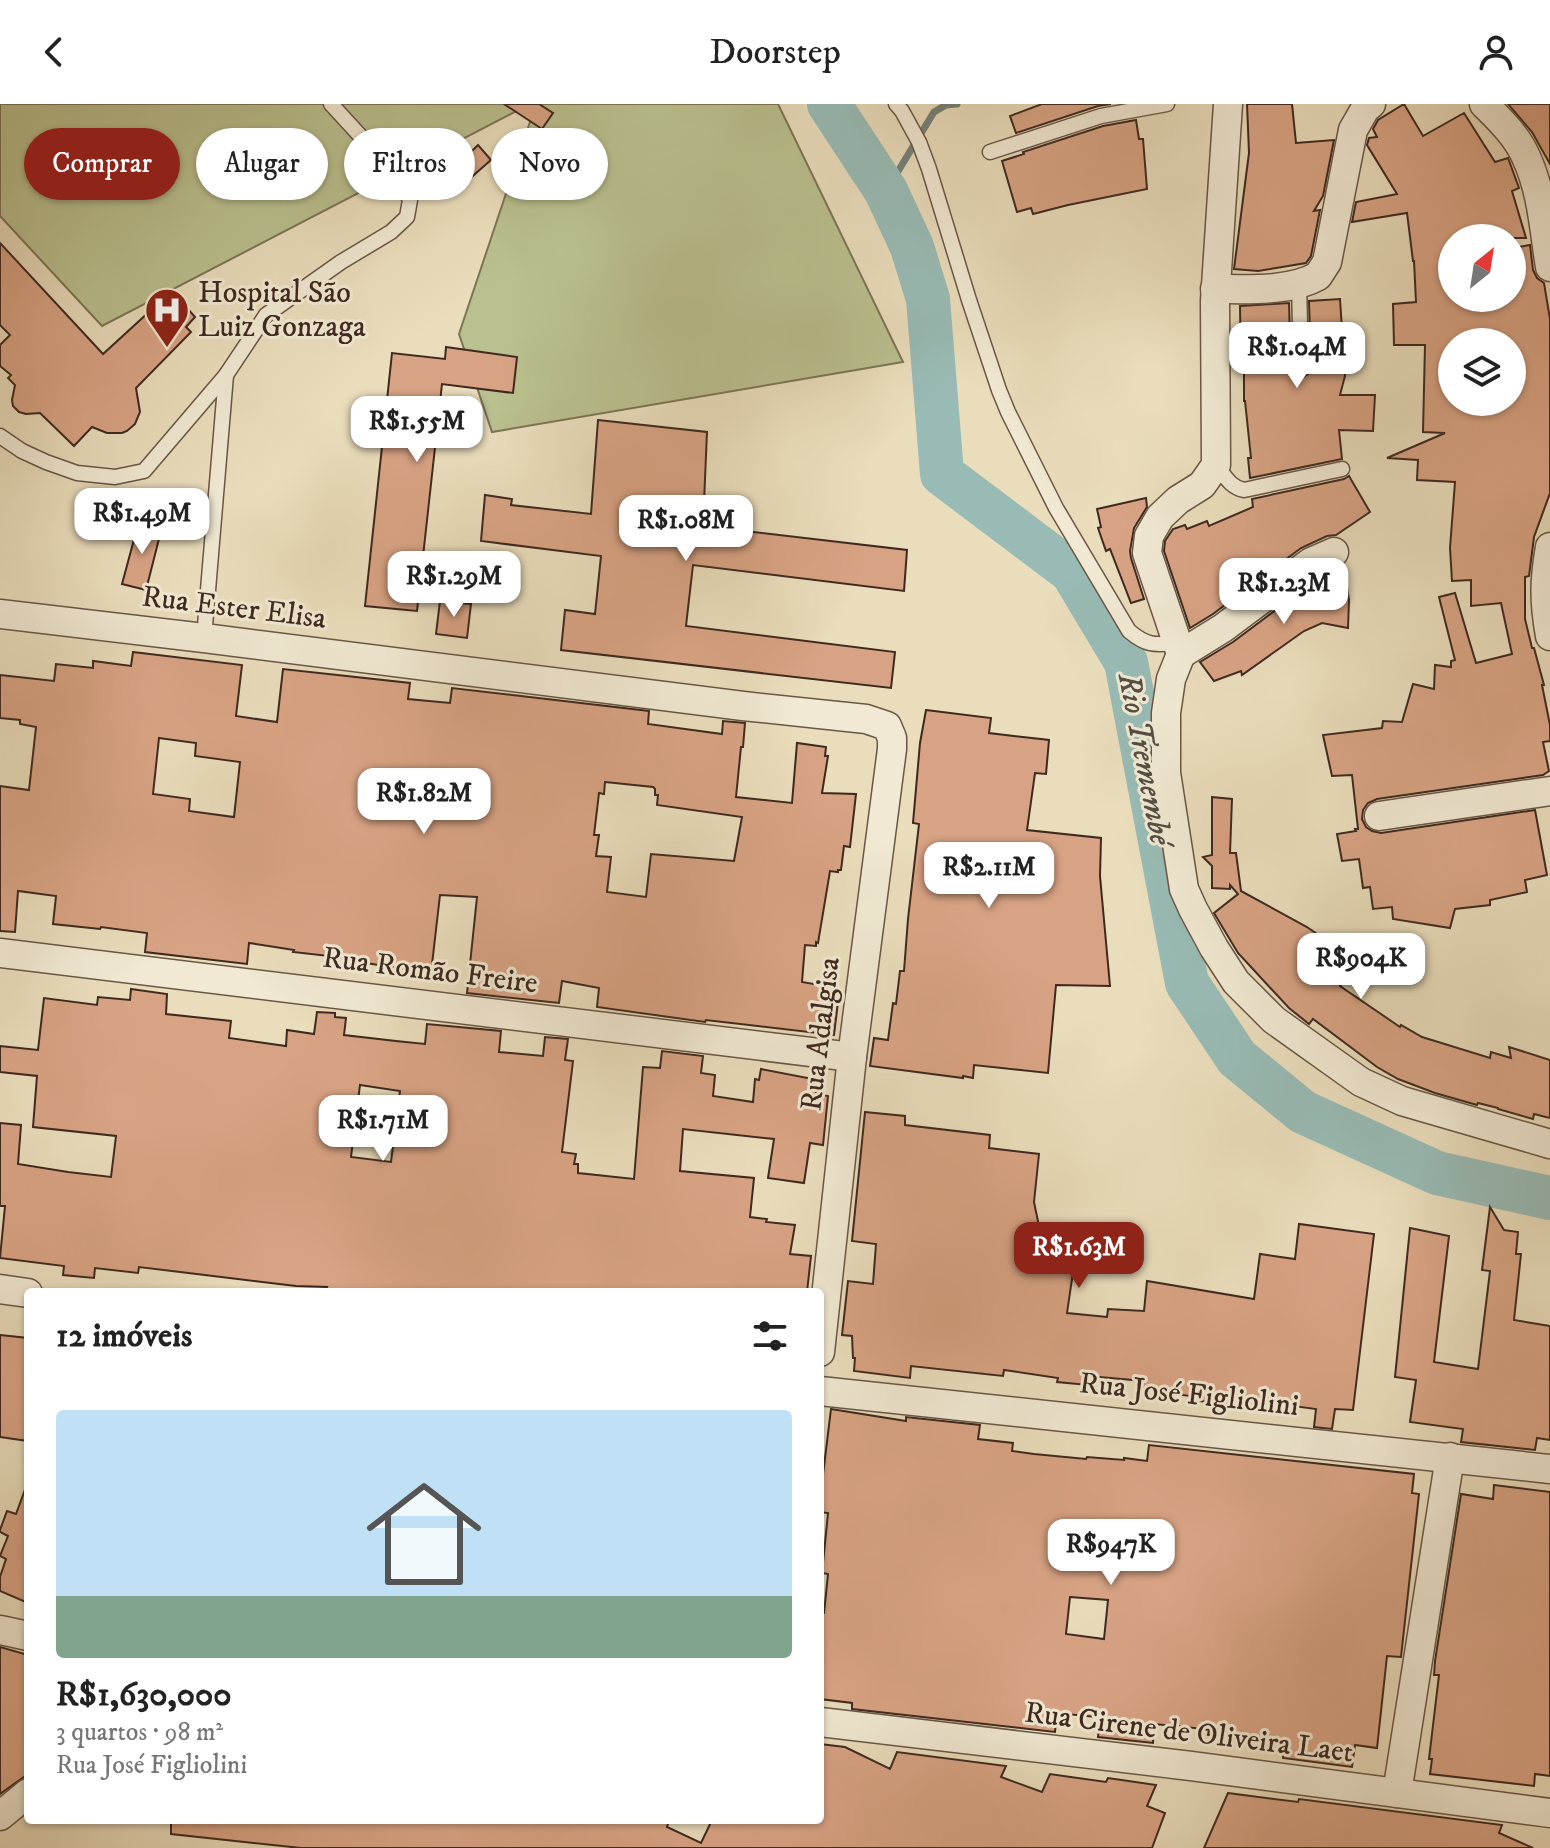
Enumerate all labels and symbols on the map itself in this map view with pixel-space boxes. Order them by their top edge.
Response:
north arrow [1438,224,1526,312]
place label: Hospital São Luiz Gonzaga [198,275,366,346]
hospital icon: Hospital São Luiz Gonzaga [143,286,191,349]
pin: R$1.04M [1223,322,1371,390]
pin: R$1.55M [343,396,491,464]
pin: R$1.49M [68,488,216,556]
pin: R$1.08M [612,495,760,563]
pin: R$1.29M [380,551,528,619]
pin: R$1.23M [1210,558,1358,626]
street label: Rua Ester Elisa [140,578,328,638]
water label: Rio Tremembé [1108,669,1181,853]
pin: R$1.82M [350,768,498,836]
pin: R$2.11M [915,842,1063,910]
pin: R$904K [1296,933,1426,1001]
street label: Rua Romão Freire [320,939,540,1003]
street label: Rua Adalgisa [793,955,849,1113]
pin: R$1.71M [309,1095,457,1163]
pin: R$1.63M [1005,1222,1153,1290]
street label: Rua José Figliolini [1077,1365,1301,1425]
pin: R$947K [1046,1519,1176,1587]
street label: Rua Cirene de Oliveira Laet [1023,1694,1355,1772]

